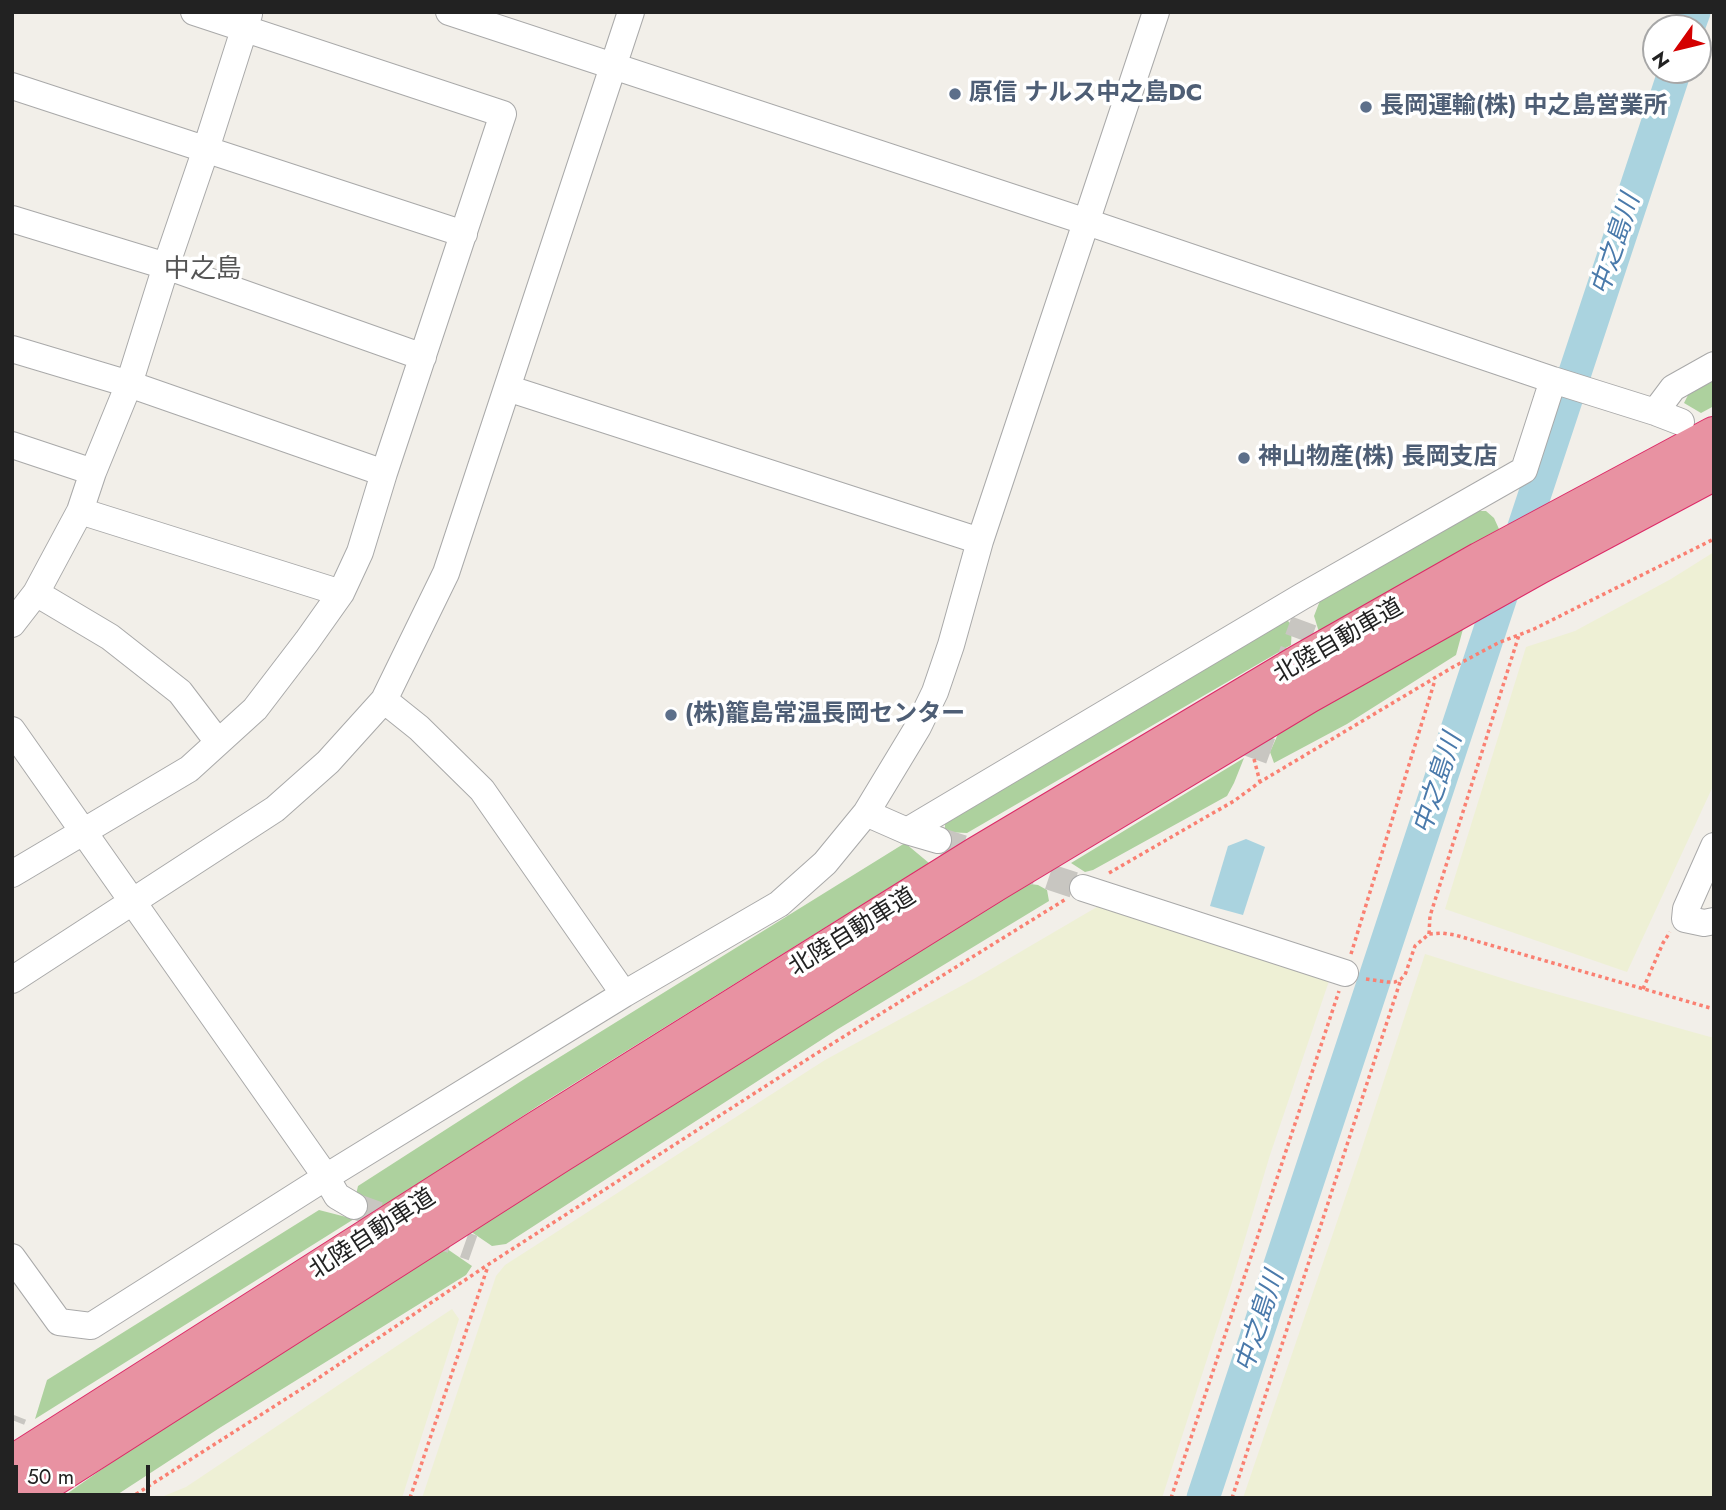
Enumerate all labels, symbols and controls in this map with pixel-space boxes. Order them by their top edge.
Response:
north arrow [1642,14,1712,84]
text: N [1645,46,1676,74]
place label: 原信 ナルス中之島DC [969,80,1203,108]
marker: 原信 ナルス中之島DC [947,86,963,102]
place label: 長岡運輸(株) 中之島営業所 [1380,93,1668,121]
marker: 長岡運輸(株) 中之島営業所 [1358,99,1374,115]
water label: 中之島川 [1586,191,1648,299]
district label: 中之島 [164,255,242,287]
place label: 神山物産(株) 長岡支店 [1258,444,1498,472]
marker: 神山物産(株) 長岡支店 [1236,450,1252,466]
street label: 北陸自動車道 [1269,594,1409,690]
place label: (株)籠島常温長岡センター [685,701,965,729]
marker: (株)籠島常温長岡センター [663,707,679,723]
water label: 中之島川 [1408,730,1470,838]
street label: 北陸自動車道 [784,883,922,983]
street label: 北陸自動車道 [305,1184,441,1286]
water label: 中之島川 [1230,1268,1292,1376]
scale bar [18,1450,154,1494]
text: 50 m [27,1462,74,1492]

